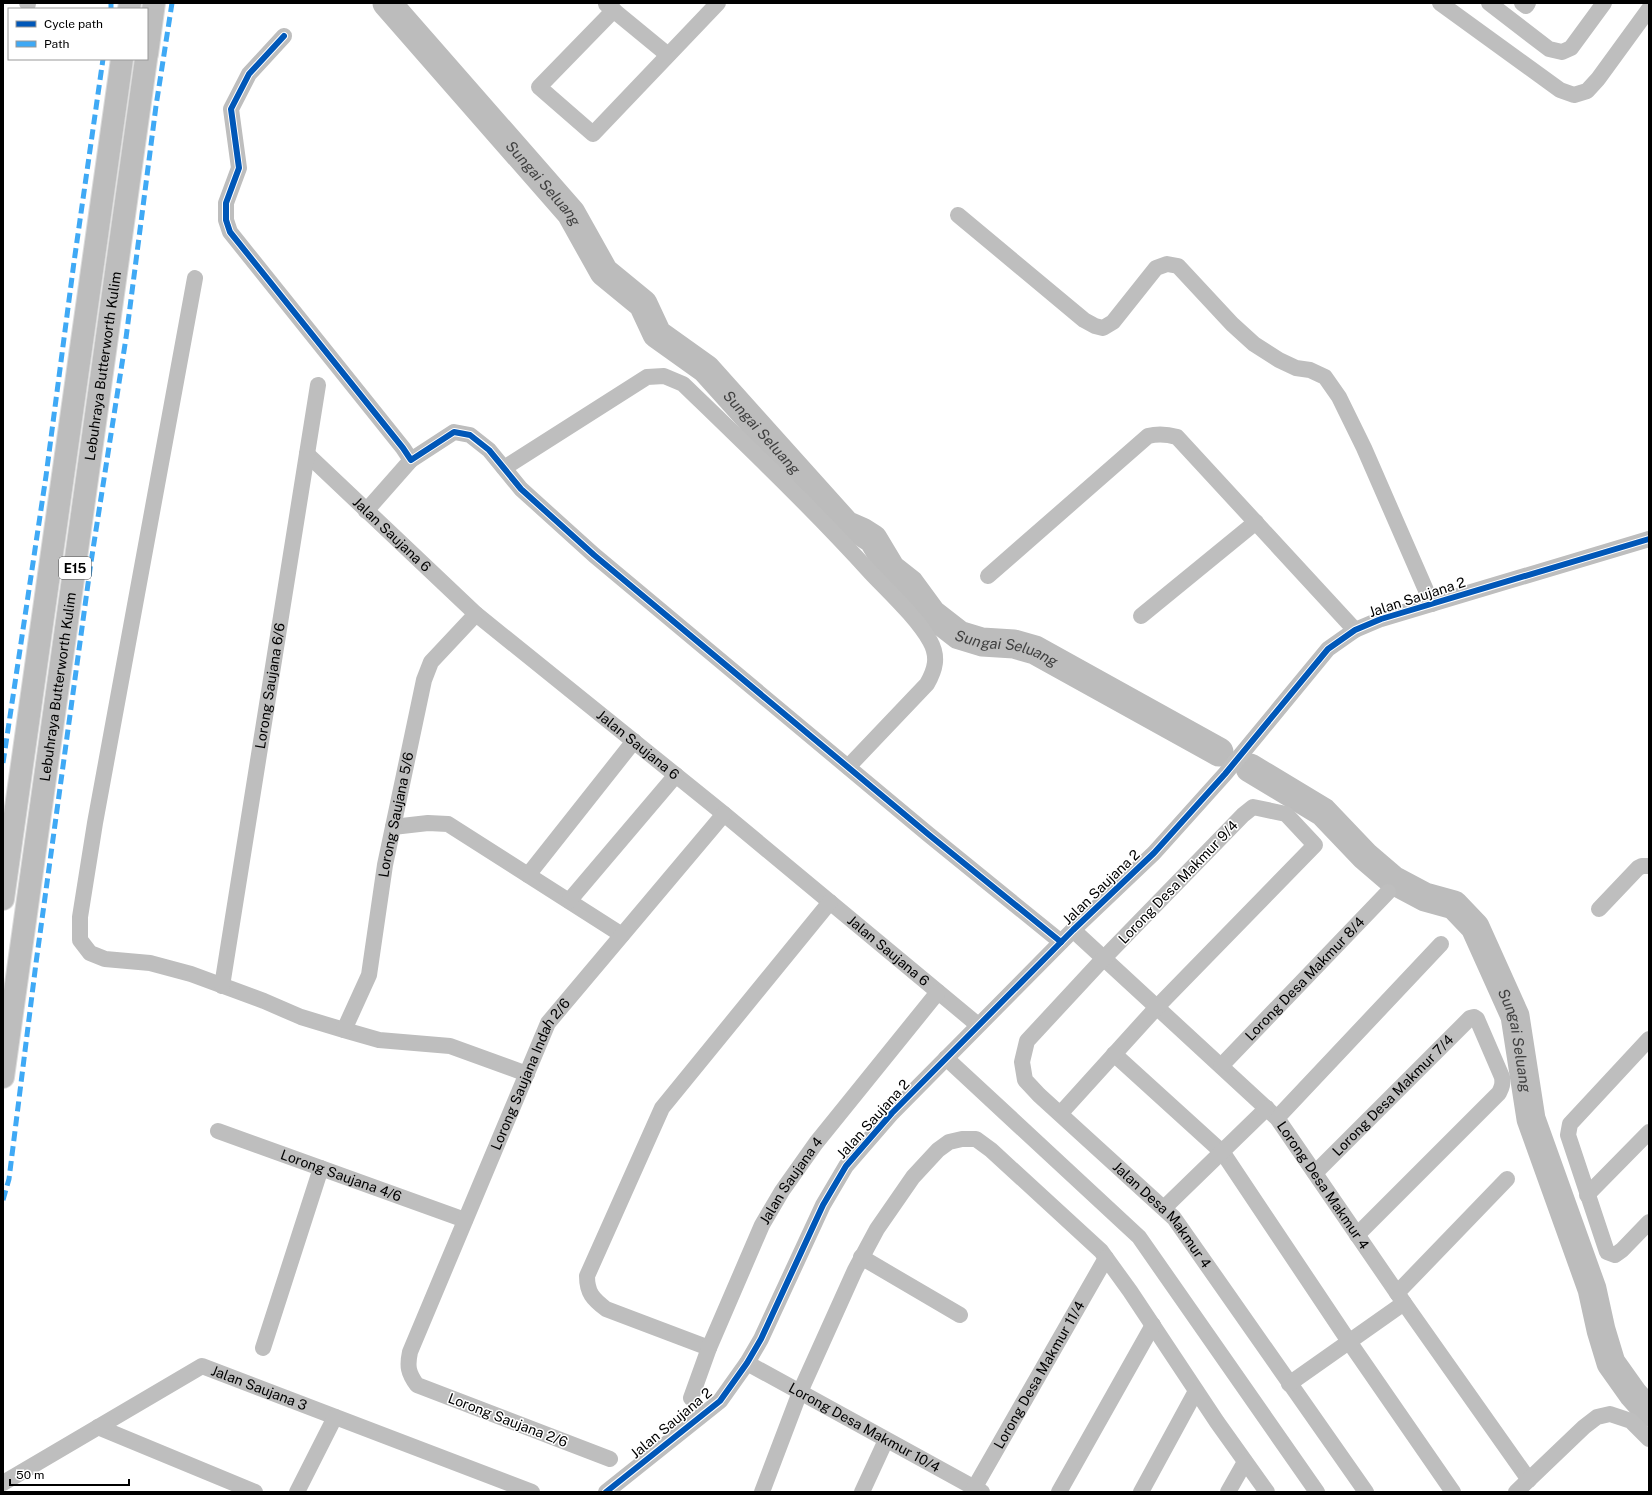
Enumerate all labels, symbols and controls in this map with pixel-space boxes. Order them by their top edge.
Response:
legend [8,8,148,60]
text: Cycle path [44,17,103,31]
text: Path [44,37,70,51]
water label: Sungai Seluang [503,137,585,229]
street label: Lebuhraya Butterworth Kulim [82,270,124,462]
water label: Sungai Seluang [720,386,804,477]
street label: Jalan Saujana 6 [350,494,434,575]
road number: E15 [59,557,91,579]
street label: Jalan Saujana 2 [1367,574,1467,620]
street label: Lebuhraya Butterworth Kulim [37,591,79,782]
street label: Lorong Saujana 6/6 [252,621,288,750]
water label: Sungai Seluang [953,626,1061,670]
street label: Jalan Saujana 6 [594,707,683,783]
street label: Lorong Saujana 5/6 [375,750,417,878]
street label: Lorong Desa Makmur 9/4 [1115,817,1241,947]
street label: Jalan Saujana 2 [1059,846,1143,928]
street label: Jalan Saujana 6 [844,912,933,989]
street label: Lorong Desa Makmur 8/4 [1242,913,1368,1044]
water label: Sungai Seluang [1495,986,1535,1094]
street label: Lorong Saujana Indah 2/6 [488,995,573,1152]
street label: Lorong Desa Makmur 7/4 [1329,1031,1457,1159]
street label: Jalan Saujana 2 [833,1076,913,1162]
street label: Lorong Desa Makmur 4 [1274,1118,1373,1252]
street label: Jalan Saujana 4 [756,1134,826,1227]
street label: Lorong Saujana 4/6 [279,1146,404,1205]
street label: Jalan Desa Makmur 4 [1110,1158,1214,1271]
street label: Lorong Desa Makmur 11/4 [991,1298,1088,1451]
street label: Jalan Saujana 3 [209,1362,309,1413]
street label: Lorong Desa Makmur 10/4 [786,1379,943,1476]
street label: Jalan Saujana 2 [627,1384,715,1462]
street label: Lorong Saujana 2/6 [446,1390,570,1450]
scale bar [10,1461,129,1487]
text: 50 m [16,1468,44,1482]

